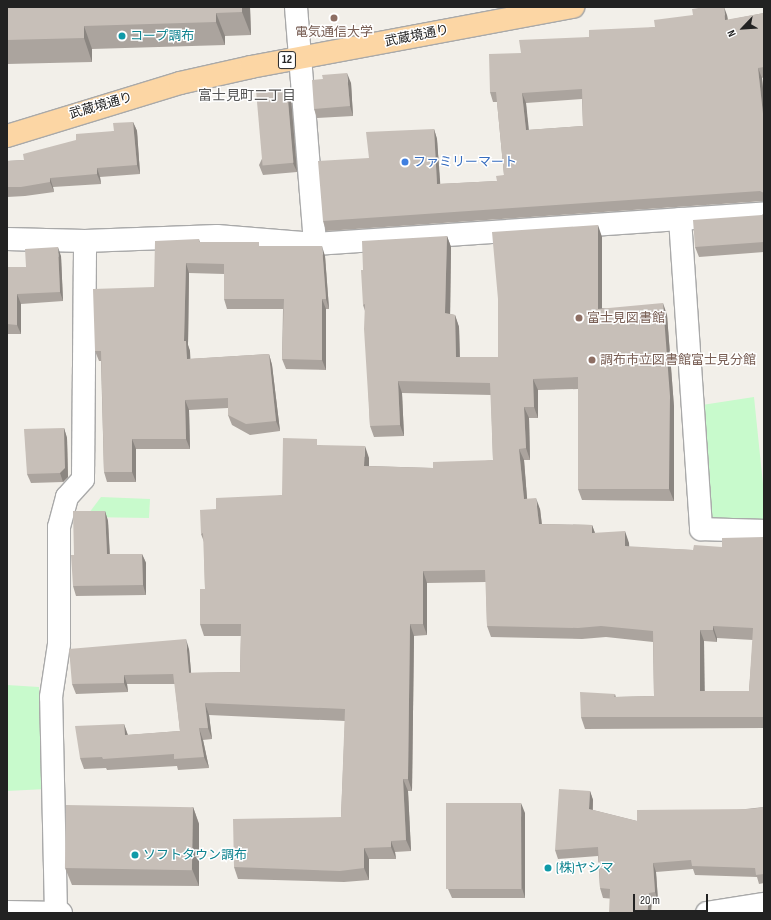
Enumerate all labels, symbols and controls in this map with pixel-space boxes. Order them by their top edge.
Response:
north arrow [723,8,763,48]
marker: 電気通信大学 [329,13,339,23]
street label: 武蔵境通り [384,22,450,50]
place label: 電気通信大学 [295,24,373,40]
place label: コープ調布 [130,28,195,44]
text: N [725,28,739,39]
marker: コープ調布 [117,31,127,41]
road number: 12 [277,50,297,70]
district label: 富士見町二丁目 [198,88,296,104]
street label: 武蔵境通り [68,90,134,122]
place label: ファミリーマート [413,154,517,170]
marker: ファミリーマート [400,157,410,167]
place label: 富士見図書館 [587,310,665,326]
marker: 富士見図書館 [574,313,584,323]
place label: 調布市立図書館富士見分館 [600,352,756,368]
marker: 調布市立図書館富士見分館 [587,355,597,365]
place label: ソフトタウン調布 [143,847,247,863]
marker: ソフトタウン調布 [130,850,140,860]
place label: (株)ヤシマ [556,860,614,876]
marker: (株)ヤシマ [543,863,553,873]
scale bar [635,886,710,912]
text: 20 m [640,893,660,908]

